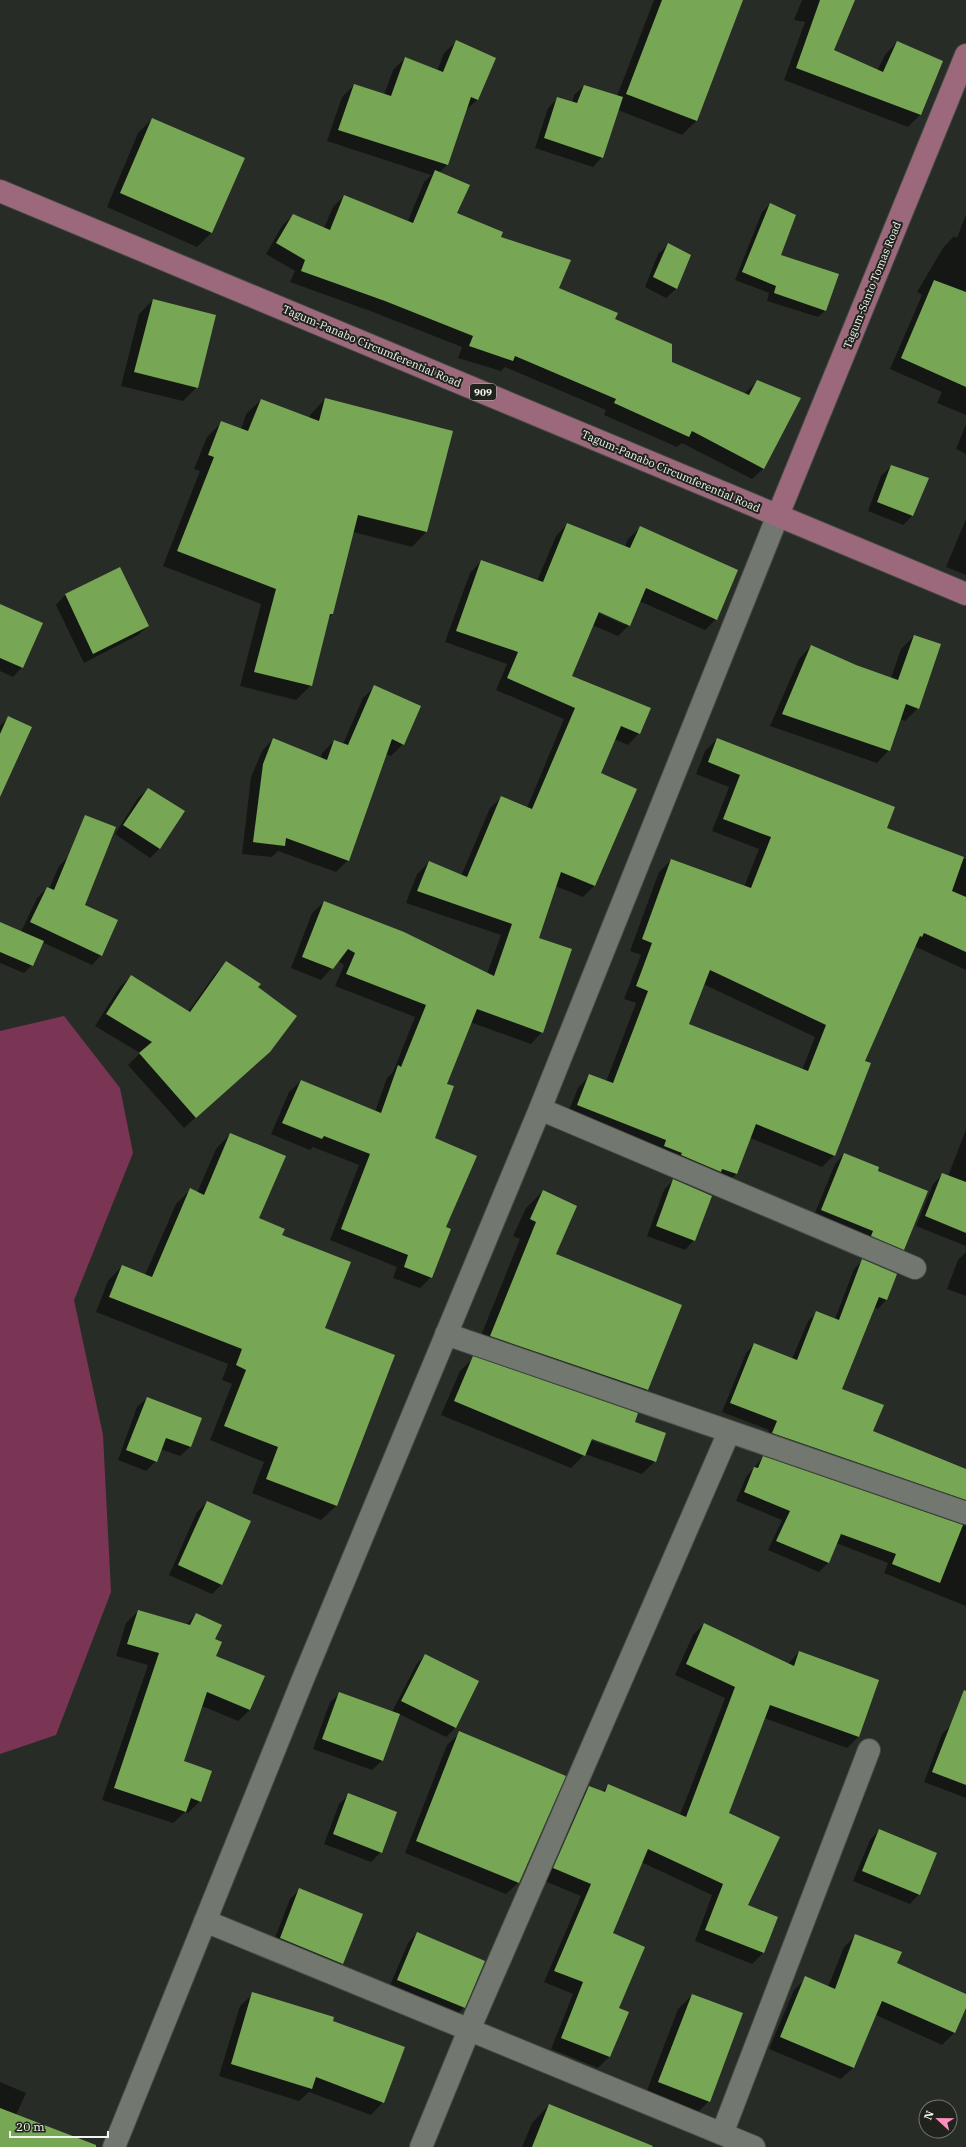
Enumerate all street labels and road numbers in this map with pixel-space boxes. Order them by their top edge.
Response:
street label: Tagum-Santo Tomas Road [840,219,904,351]
street label: Tagum-Panabo Circumferential Road [281,302,464,390]
road number: 909 [470,384,496,400]
street label: Tagum-Panabo Circumferential Road [580,427,763,515]

